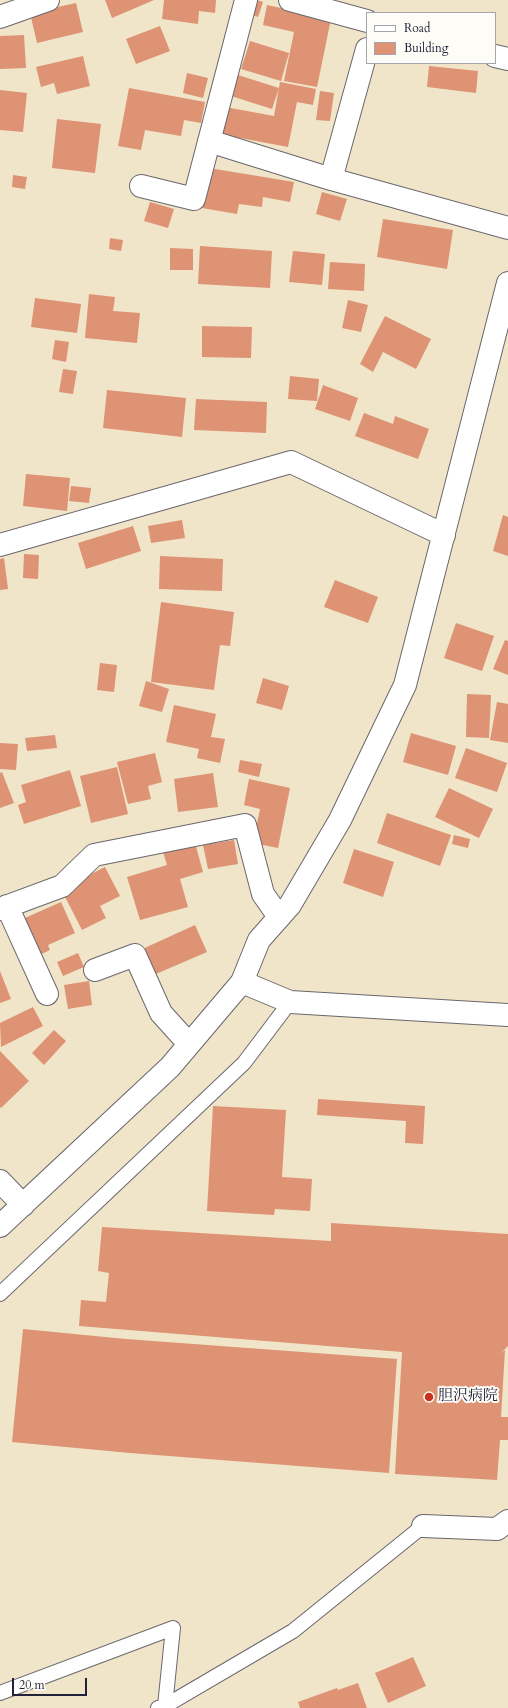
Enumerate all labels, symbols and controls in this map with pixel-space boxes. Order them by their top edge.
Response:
legend [366,12,496,64]
text: Road [404,20,430,36]
text: Building [404,40,448,56]
place label: 胆沢病院 [438,1388,498,1406]
marker: 胆沢病院 [423,1391,435,1403]
scale bar [14,1670,89,1696]
text: 20 m [19,1677,45,1693]

